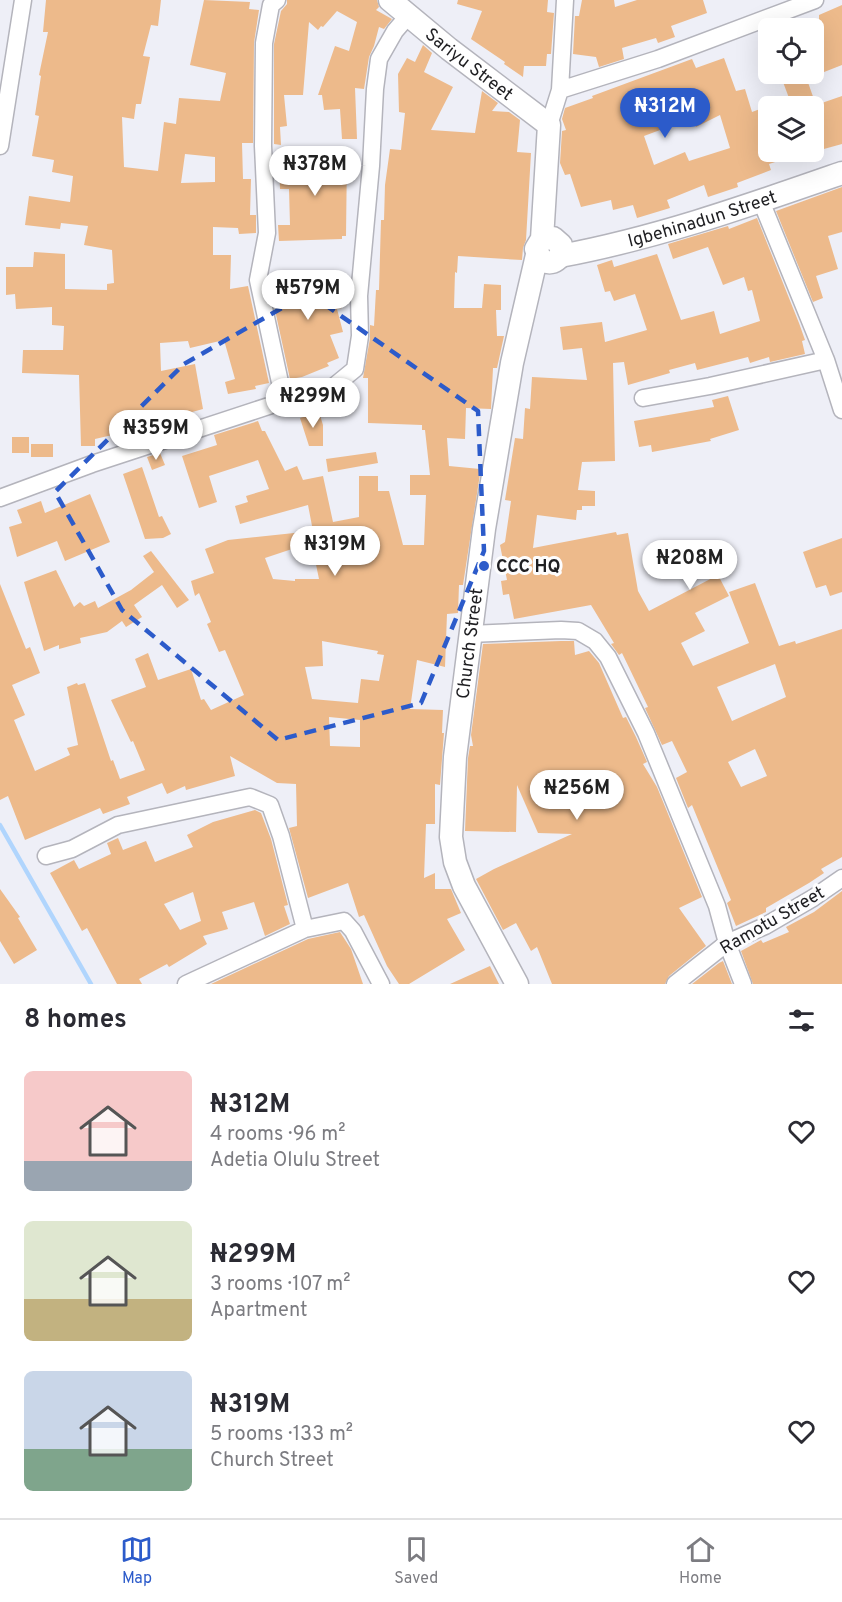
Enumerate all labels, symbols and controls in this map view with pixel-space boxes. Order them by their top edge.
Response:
map controls [758,18,824,162]
button: locate [758,18,824,84]
street label: Sariyu Street [420,24,517,107]
pin: ₦312M [623,88,707,139]
text: ₦312M [634,94,696,120]
button: layers [758,96,824,162]
pin: ₦378M [273,146,357,197]
text: ₦378M [283,152,347,178]
street label: Igbehinadun Street [626,186,780,254]
pin: ₦579M [266,270,350,321]
text: ₦579M [276,276,340,302]
pin: ₦299M [271,378,355,429]
text: ₦299M [280,384,346,410]
pin: ₦359M [114,410,198,461]
text: ₦359M [123,416,189,442]
pin: ₦319M [293,526,377,577]
text: ₦319M [304,532,366,558]
pin: ₦208M [648,540,732,591]
text: ₦208M [656,546,724,572]
place label: CCC HQ [496,556,561,579]
marker: CCC HQ [477,559,491,573]
street label: Church Street [452,587,489,700]
pin: ₦256M [535,770,619,821]
text: ₦256M [544,776,610,802]
street label: Ramotu Street [716,882,829,961]
text: 8 homes [24,1004,127,1037]
icon: filters [785,1004,818,1037]
text: ₦312M [210,1089,290,1122]
icon: home [72,1095,144,1167]
icon: heart [785,1115,818,1148]
text: 4 rooms · 96 m² [210,1122,345,1148]
text: Adetia Olulu Street [210,1148,380,1174]
text: ₦299M [210,1239,296,1272]
icon: home [72,1245,144,1317]
icon: heart [785,1265,818,1298]
text: 3 rooms · 107 m² [210,1272,351,1298]
text: Apartment [210,1298,308,1324]
text: ₦319M [210,1389,290,1422]
icon: home [72,1395,144,1467]
icon: heart [785,1415,818,1448]
text: 5 rooms · 133 m² [210,1422,353,1448]
text: Church Street [210,1448,334,1474]
tab: Map [120,1533,153,1589]
tab: Saved [394,1533,438,1589]
tab: Home [679,1533,722,1589]

